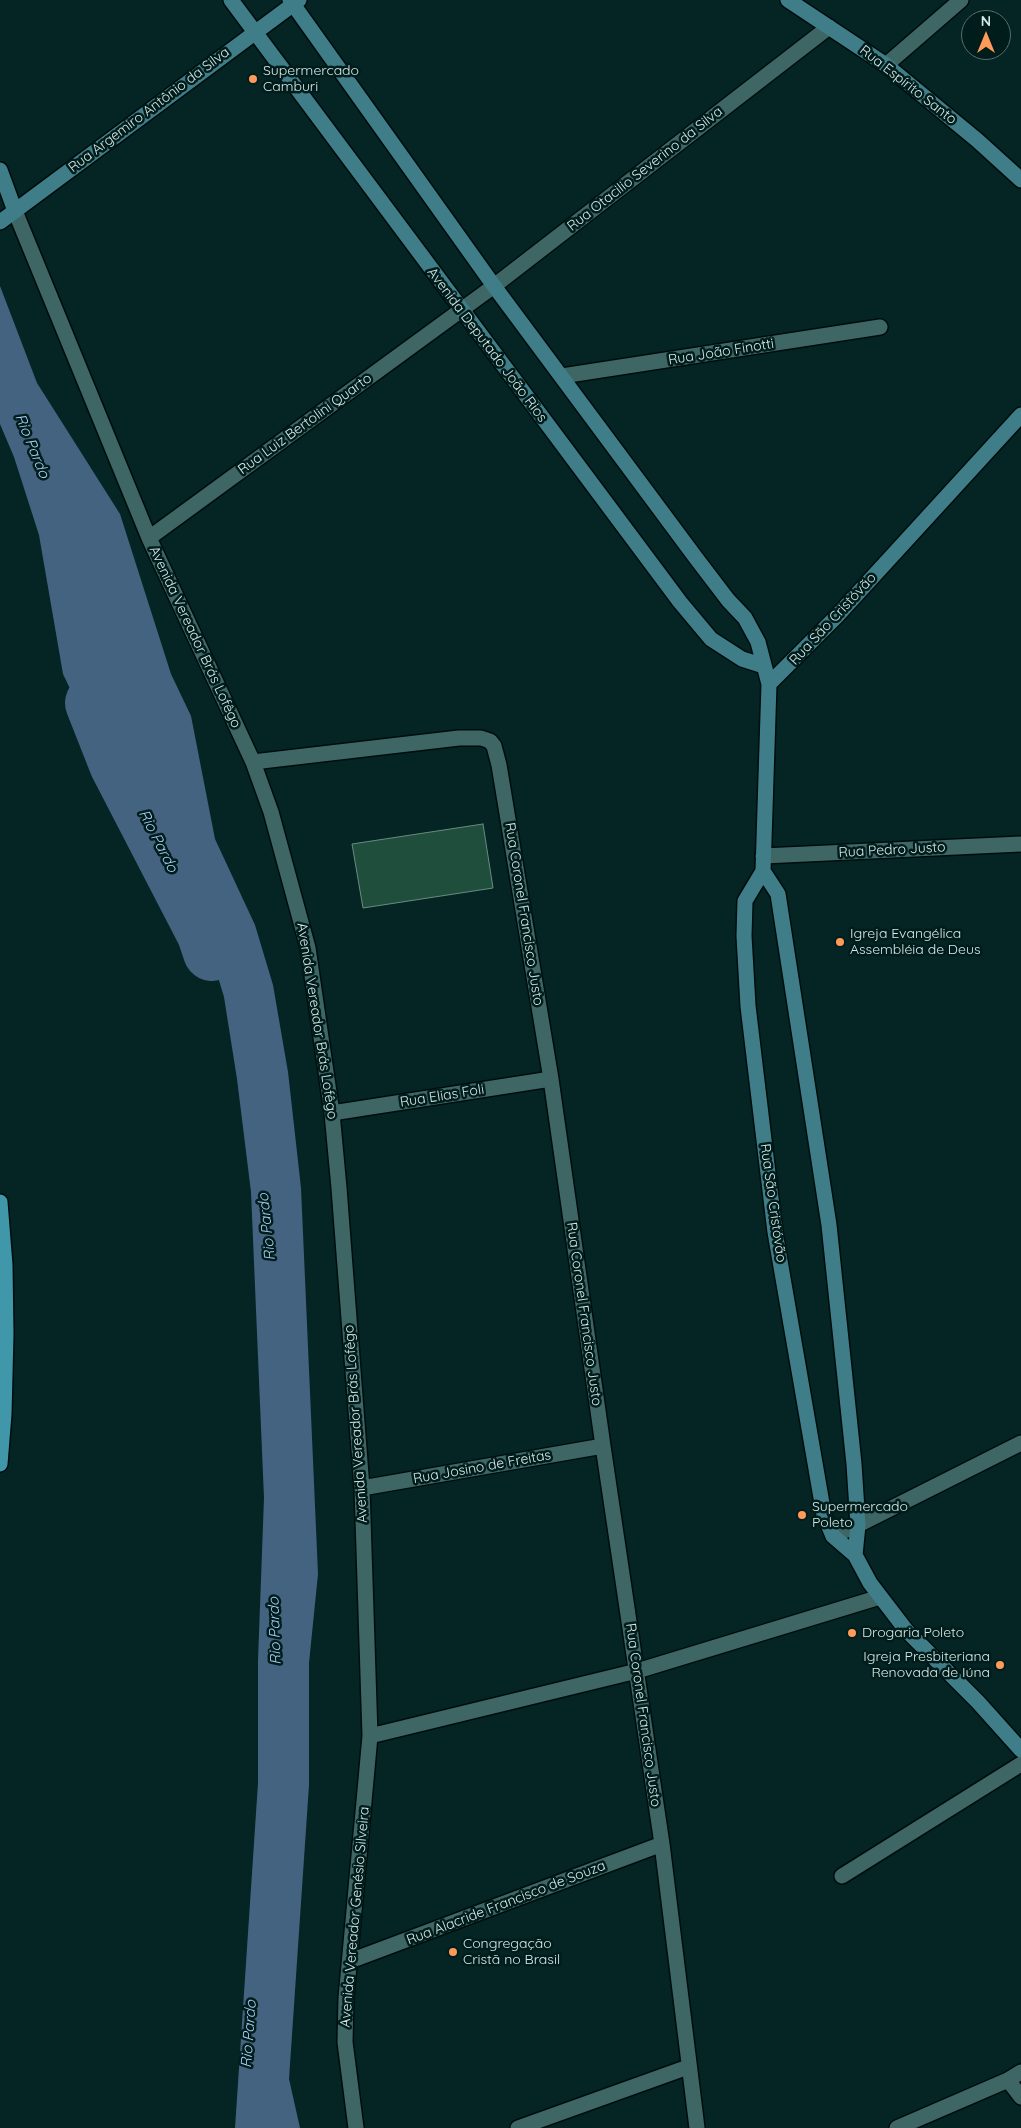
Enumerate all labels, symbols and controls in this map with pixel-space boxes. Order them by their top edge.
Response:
north arrow [961,10,1011,60]
text: N [981,12,991,30]
street label: Rua Espírito Santo [856,42,960,128]
street label: Rua Argemiro Antônio da Silva [65,44,233,176]
place label: Supermercado Camburi [263,63,359,95]
marker: Supermercado Camburi [247,73,259,85]
street label: Rua Otacilio Severino da Silva [564,103,726,235]
street label: Avenida Deputado João Rios [423,264,551,426]
street label: Rua João Finotti [667,335,775,369]
street label: Rua Luiz Bertolini Quarto [235,370,375,478]
water label: Rio Pardo [11,411,53,481]
street label: Avenida Vereador Brás Lofêgo [145,543,245,731]
street label: Rua São Cristóvão [786,570,880,668]
water label: Rio Pardo [135,807,181,875]
street label: Rua Coronel Francisco Justo [501,821,547,1007]
street label: Rua Pedro Justo [838,839,946,861]
street label: Avenida Vereador Brás Lofêgo [293,922,341,1120]
place label: Igreja Evangélica Assembléia de Deus [850,926,980,959]
marker: Igreja Evangélica Assembléia de Deus [834,936,846,948]
street label: Rua Elias Foli [399,1081,485,1111]
street label: Rua São Cristóvão [756,1143,790,1263]
water label: Rio Pardo [254,1192,280,1262]
street label: Rua Coronel Francisco Justo [563,1221,605,1407]
street label: Avenida Vereador Brás Lofêgo [341,1324,371,1524]
street label: Rua Josino de Freitas [412,1447,552,1487]
place label: Supermercado Poleto [812,1499,908,1531]
marker: Supermercado Poleto [796,1509,808,1521]
water label: Rio Pardo [265,1597,285,1665]
street label: Rua Coronel Francisco Justo [622,1622,664,1808]
place label: Drogaria Poleto [862,1625,964,1641]
marker: Drogaria Poleto [846,1627,858,1639]
place label: Igreja Presbiteriana Renovada de Iúna [863,1649,990,1681]
marker: Igreja Presbiteriana Renovada de Iúna [994,1659,1006,1671]
street label: Avenida Vereador Genésio Silveira [337,1806,373,2028]
street label: Rua Alacride Francisco de Souza [404,1857,608,1949]
place label: Congregação Cristã no Brasil [463,1936,560,1968]
marker: Congregação Cristã no Brasil [447,1946,459,1958]
water label: Rio Pardo [238,1999,260,2069]

